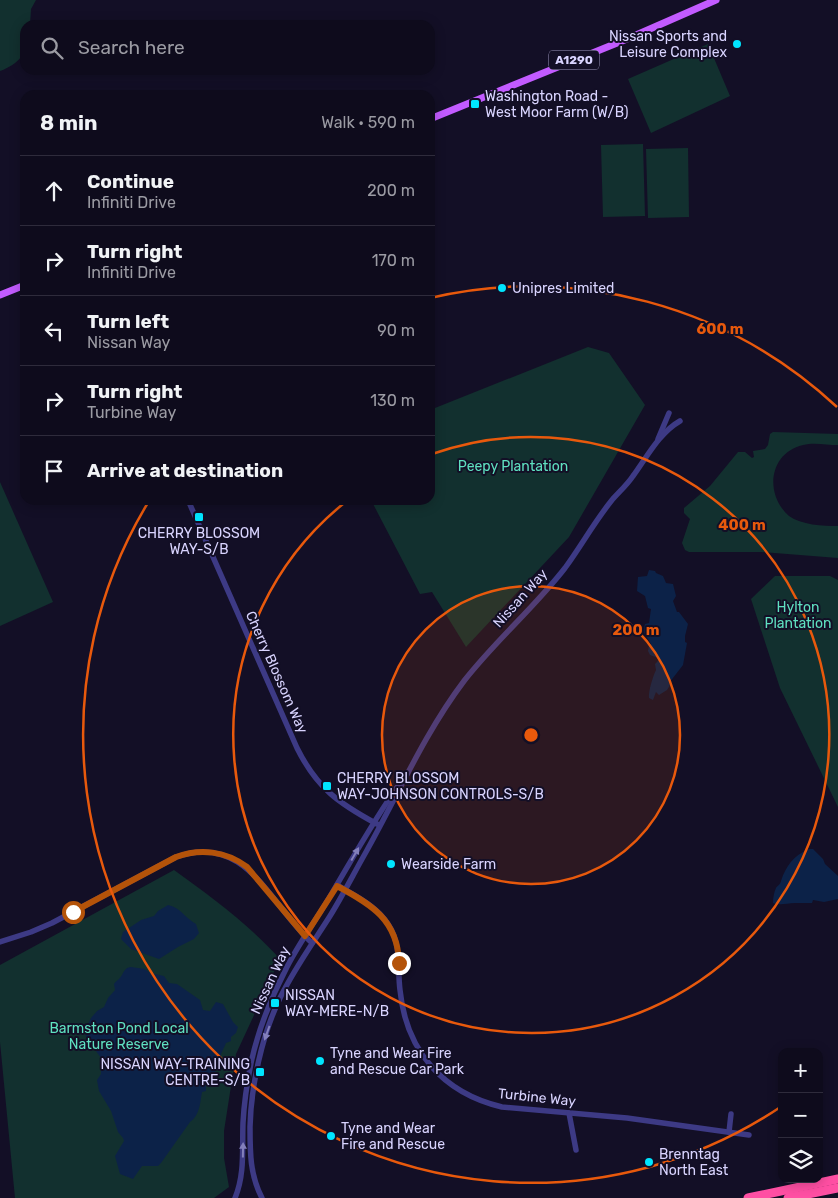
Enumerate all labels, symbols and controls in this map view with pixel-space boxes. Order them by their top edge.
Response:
search box [20,20,435,75]
place label: Nissan Sports and Leisure Complex [609,28,727,61]
icon: search [38,34,66,62]
text: Search here [78,36,185,59]
marker: Nissan Sports and Leisure Complex [731,38,743,50]
road number: A1290 [549,50,599,70]
place label: Washington Road - West Moor Farm (W/B) [485,88,629,121]
marker: Washington Road - West Moor Farm (W/B) [469,98,481,110]
text: 8 min [40,110,97,135]
text: Walk · 590 m [321,113,415,132]
text: Continue [87,170,174,193]
icon: ahead [40,177,68,205]
text: 200 m [367,181,415,200]
text: Infiniti Drive [87,193,176,212]
text: Turn right [87,240,182,263]
icon: right [40,247,68,275]
text: 170 m [372,251,415,270]
text: Infiniti Drive [87,263,176,282]
place label: Unipres Limited [512,280,614,297]
marker: Unipres Limited [496,282,508,294]
text: Turn left [87,310,169,333]
icon: left [40,317,68,345]
text: 600 m [696,320,744,338]
text: 90 m [377,321,415,340]
text: Nissan Way [87,333,170,352]
text: Turn right [87,380,182,403]
icon: right [40,387,68,415]
text: 130 m [370,391,415,410]
text: Turbine Way [87,403,176,422]
icon: arrive [40,457,68,485]
park label: Peepy Plantation [458,458,568,475]
text: Arrive at destination [87,459,283,482]
marker: CHERRY BLOSSOM WAY-S/B [193,511,205,523]
text: 400 m [718,516,766,534]
place label: CHERRY BLOSSOM WAY-S/B [138,525,260,558]
street label: Nissan Way [490,565,551,631]
park label: Hylton Plantation [764,599,832,632]
street label: Cherry Blossom Way [242,608,311,736]
text: 200 m [612,621,660,639]
centre of rings [522,726,540,744]
place label: CHERRY BLOSSOM WAY-JOHNSON CONTROLS-S/B [337,770,544,803]
marker: CHERRY BLOSSOM WAY-JOHNSON CONTROLS-S/B [321,780,333,792]
one-way arrow [351,847,360,860]
place label: Wearside Farm [401,856,496,873]
marker: Wearside Farm [385,858,397,870]
route start [62,901,85,924]
street label: Nissan Way [247,943,294,1017]
route end [388,952,411,975]
place label: NISSAN WAY-MERE-N/B [285,987,389,1020]
marker: NISSAN WAY-MERE-N/B [269,997,281,1009]
park label: Barmston Pond Local Nature Reserve [49,1020,189,1053]
one-way arrow [263,1026,271,1041]
place label: Tyne and Wear Fire and Rescue Car Park [330,1045,465,1078]
map controls [778,1048,823,1183]
button: + [778,1048,823,1093]
marker: Tyne and Wear Fire and Rescue Car Park [314,1055,326,1067]
place label: NISSAN WAY-TRAINING CENTRE-S/B [100,1056,250,1089]
marker: NISSAN WAY-TRAINING CENTRE-S/B [254,1066,266,1078]
street label: Turbine Way [497,1085,577,1110]
button: − [778,1093,823,1138]
place label: Tyne and Wear Fire and Rescue [341,1120,445,1153]
marker: Tyne and Wear Fire and Rescue [325,1130,337,1142]
button: layers [778,1138,823,1183]
one-way arrow [239,1142,247,1158]
place label: Brenntag North East [659,1146,729,1179]
marker: Brenntag North East [643,1156,655,1168]

